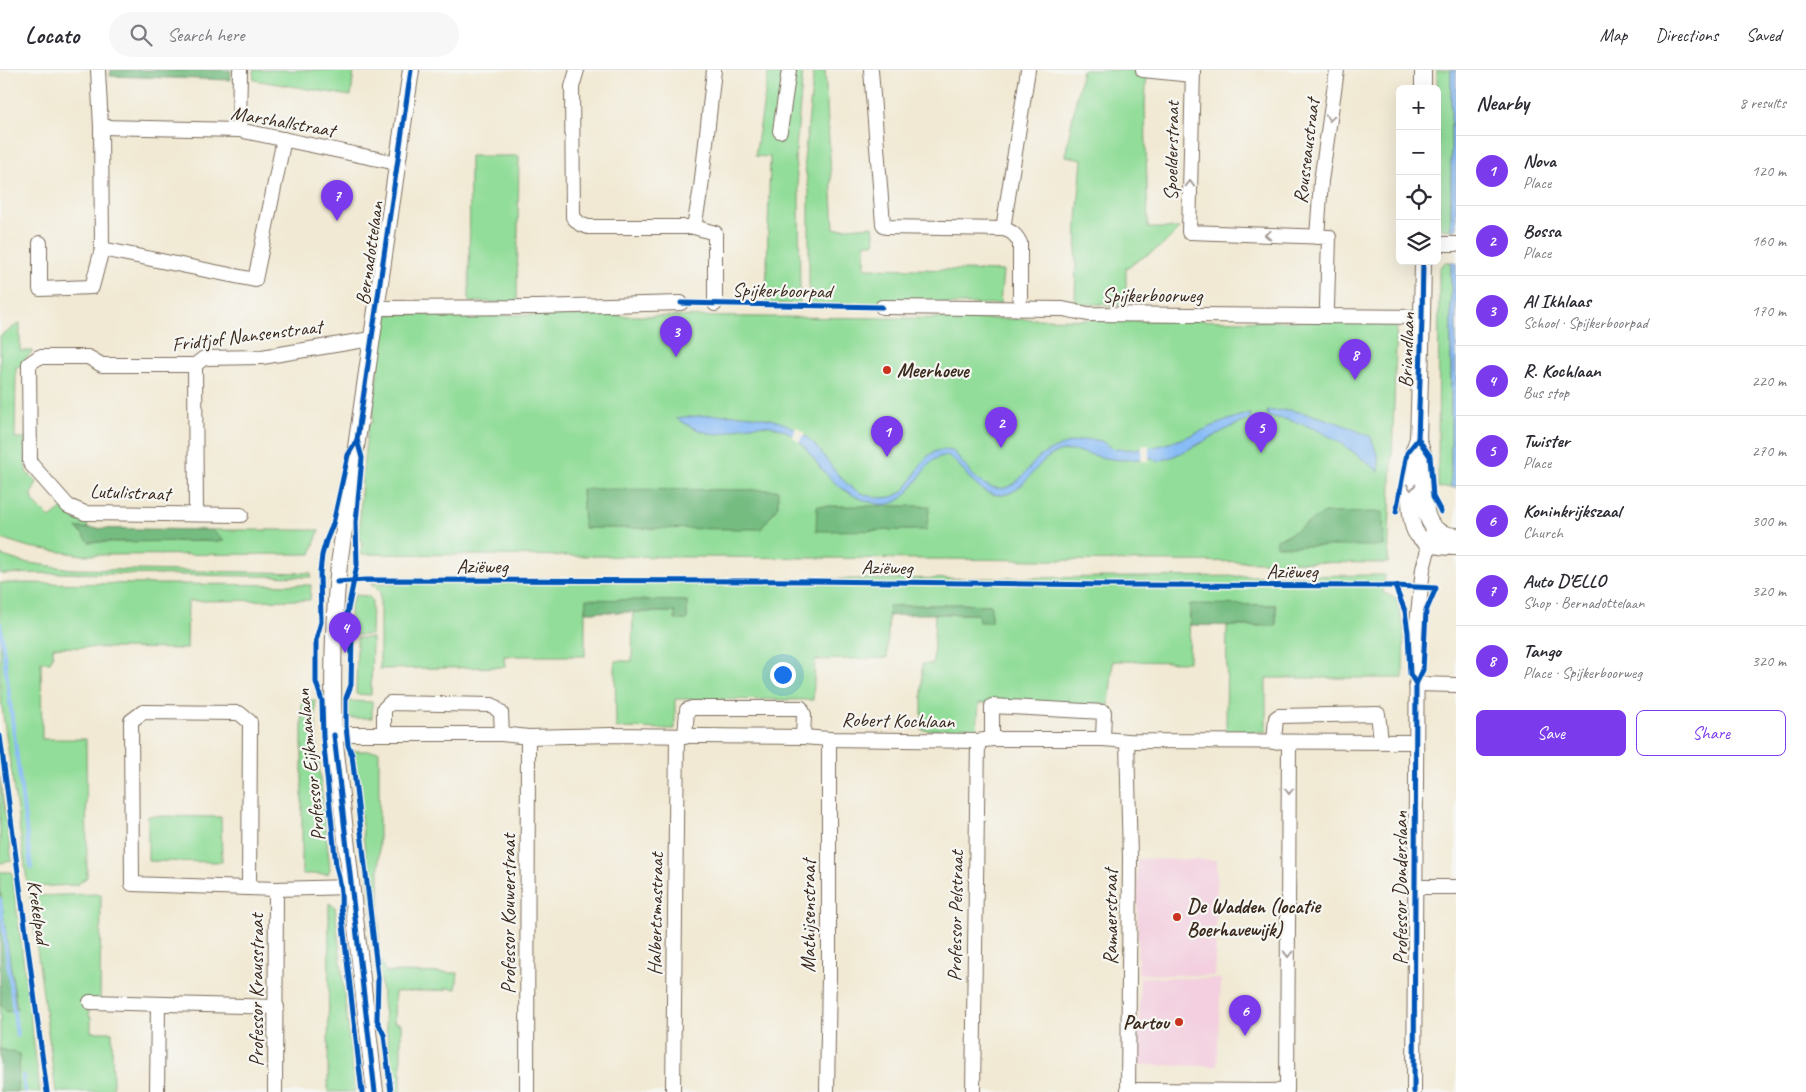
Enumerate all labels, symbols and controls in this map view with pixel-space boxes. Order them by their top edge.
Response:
search box [109,12,459,57]
text: Locato [25,20,79,50]
icon: search [127,21,155,49]
text: Search here [167,23,245,47]
text: Map [1600,24,1627,46]
text: Directions [1655,24,1718,46]
text: Saved [1746,24,1781,46]
map controls [1396,85,1441,265]
button: + [1396,85,1441,130]
text: Nearby [1476,90,1529,116]
text: 8 results [1739,93,1786,113]
street label: Rousseaustraat [1288,94,1326,205]
street label: Spoelderstraat [1158,99,1185,201]
street label: Marshallstraat [229,100,340,144]
one-way arrow [1325,115,1336,123]
button: − [1396,130,1441,175]
text: Nova [1523,149,1556,173]
text: 1 [1488,161,1496,181]
text: 120 m [1752,161,1786,181]
text: Place [1523,173,1551,193]
button: locate [1396,175,1441,220]
one-way arrow [1185,179,1196,187]
pin: 7 [321,180,353,221]
street label: Bernadottelaan [350,199,389,306]
text: Bossa [1523,219,1561,243]
button: layers [1396,220,1441,265]
one-way arrow [1264,230,1272,240]
text: 2 [1488,231,1496,251]
text: 160 m [1752,231,1786,251]
text: Place [1523,243,1551,263]
street label: Spijkerboorpad [732,277,835,304]
street label: Spijkerboorweg [1102,283,1204,308]
text: Al Ikhlaas [1523,289,1591,313]
text: 3 [1488,301,1496,321]
text: 170 m [1752,301,1786,321]
street label: Briandlaan [1393,311,1420,388]
street label: Fridtjof Nansenstraat [171,313,327,357]
text: School · Spijkerboorpad [1523,313,1648,333]
pin: 3 [660,316,692,357]
pin: 8 [1339,339,1371,380]
place label: Meerhoeve [897,358,970,383]
text: R. Kochlaan [1523,359,1601,383]
marker: Meerhoeve [881,364,893,376]
text: 4 [1488,371,1496,391]
text: 220 m [1752,371,1786,391]
text: Bus stop [1523,383,1569,403]
pin: 2 [985,407,1017,448]
pin: 5 [1245,412,1277,453]
pin: 1 [871,416,903,457]
text: Twister [1523,429,1570,453]
text: 5 [1489,441,1495,461]
text: 270 m [1752,441,1786,461]
text: Place [1523,453,1551,473]
street label: Lutulistraat [89,479,174,507]
one-way arrow [1406,483,1417,491]
text: Koninkrijkszaal [1523,499,1621,523]
text: 6 [1488,511,1496,531]
text: 300 m [1752,511,1786,531]
text: Church [1523,523,1563,543]
street label: Aziëweg [456,554,509,579]
street label: Aziëweg [861,555,915,580]
street label: Aziëweg [1266,559,1319,584]
text: Auto D'ELLO [1523,569,1605,593]
text: 7 [1488,581,1496,601]
text: 320 m [1752,581,1786,601]
text: Shop · Bernadottelaan [1523,593,1644,613]
pin: 4 [329,612,361,653]
text: Tango [1523,639,1561,663]
text: 8 [1488,651,1496,671]
text: 320 m [1752,651,1786,671]
your location [770,662,796,688]
text: Place · Spijkerboorweg [1523,663,1642,683]
street label: Professor Eijkmanlaan [290,687,331,842]
street label: Robert Kochlaan [841,707,956,734]
button: Save [1476,710,1626,756]
button: Share [1636,710,1786,756]
one-way arrow [1284,788,1294,796]
street label: Professor Donderslaan [1388,810,1413,965]
street label: Professor Kouwerstraat [496,832,521,994]
street label: Professor Pelstraat [942,848,969,982]
street label: Halbertsmastraat [642,850,669,976]
street label: Mathijsenstraat [796,856,821,973]
street label: Ramaerstraat [1098,866,1123,965]
street label: Krekelpad [22,878,56,949]
place label: De Wadden (locatie Boerhavewijk) [1187,894,1322,942]
street label: Professor Krausstraat [244,911,269,1066]
marker: De Wadden (locatie Boerhavewijk) [1171,911,1183,923]
one-way arrow [1283,950,1294,958]
pin: 6 [1229,995,1261,1036]
place label: Partou [1123,1010,1171,1035]
marker: Partou [1173,1016,1185,1028]

